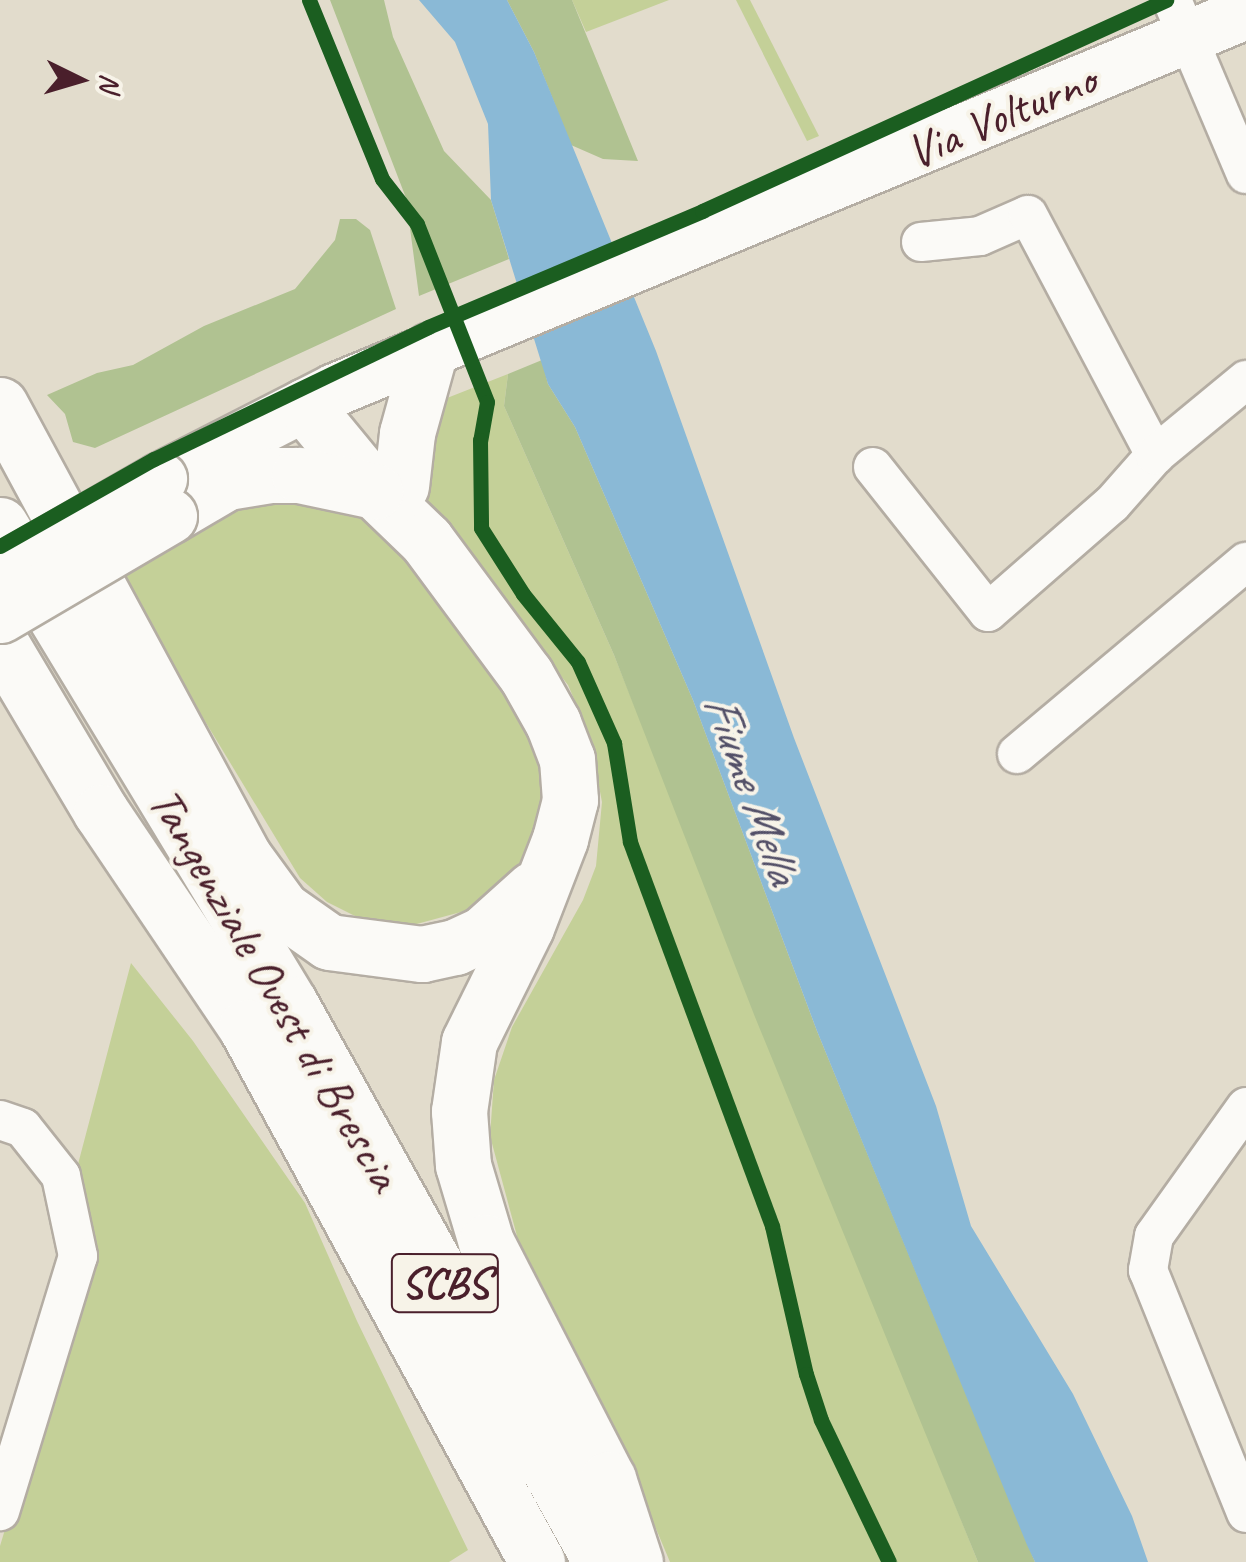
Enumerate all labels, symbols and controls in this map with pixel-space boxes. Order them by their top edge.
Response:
north arrow [30,30,130,130]
street label: Via Volturno [898,50,1104,182]
text: N [92,72,129,93]
water label: Fiume Mella [690,685,814,891]
street label: Tangenziale Ovest di Brescia [136,777,414,1201]
road number: SCBS [390,1243,500,1323]

